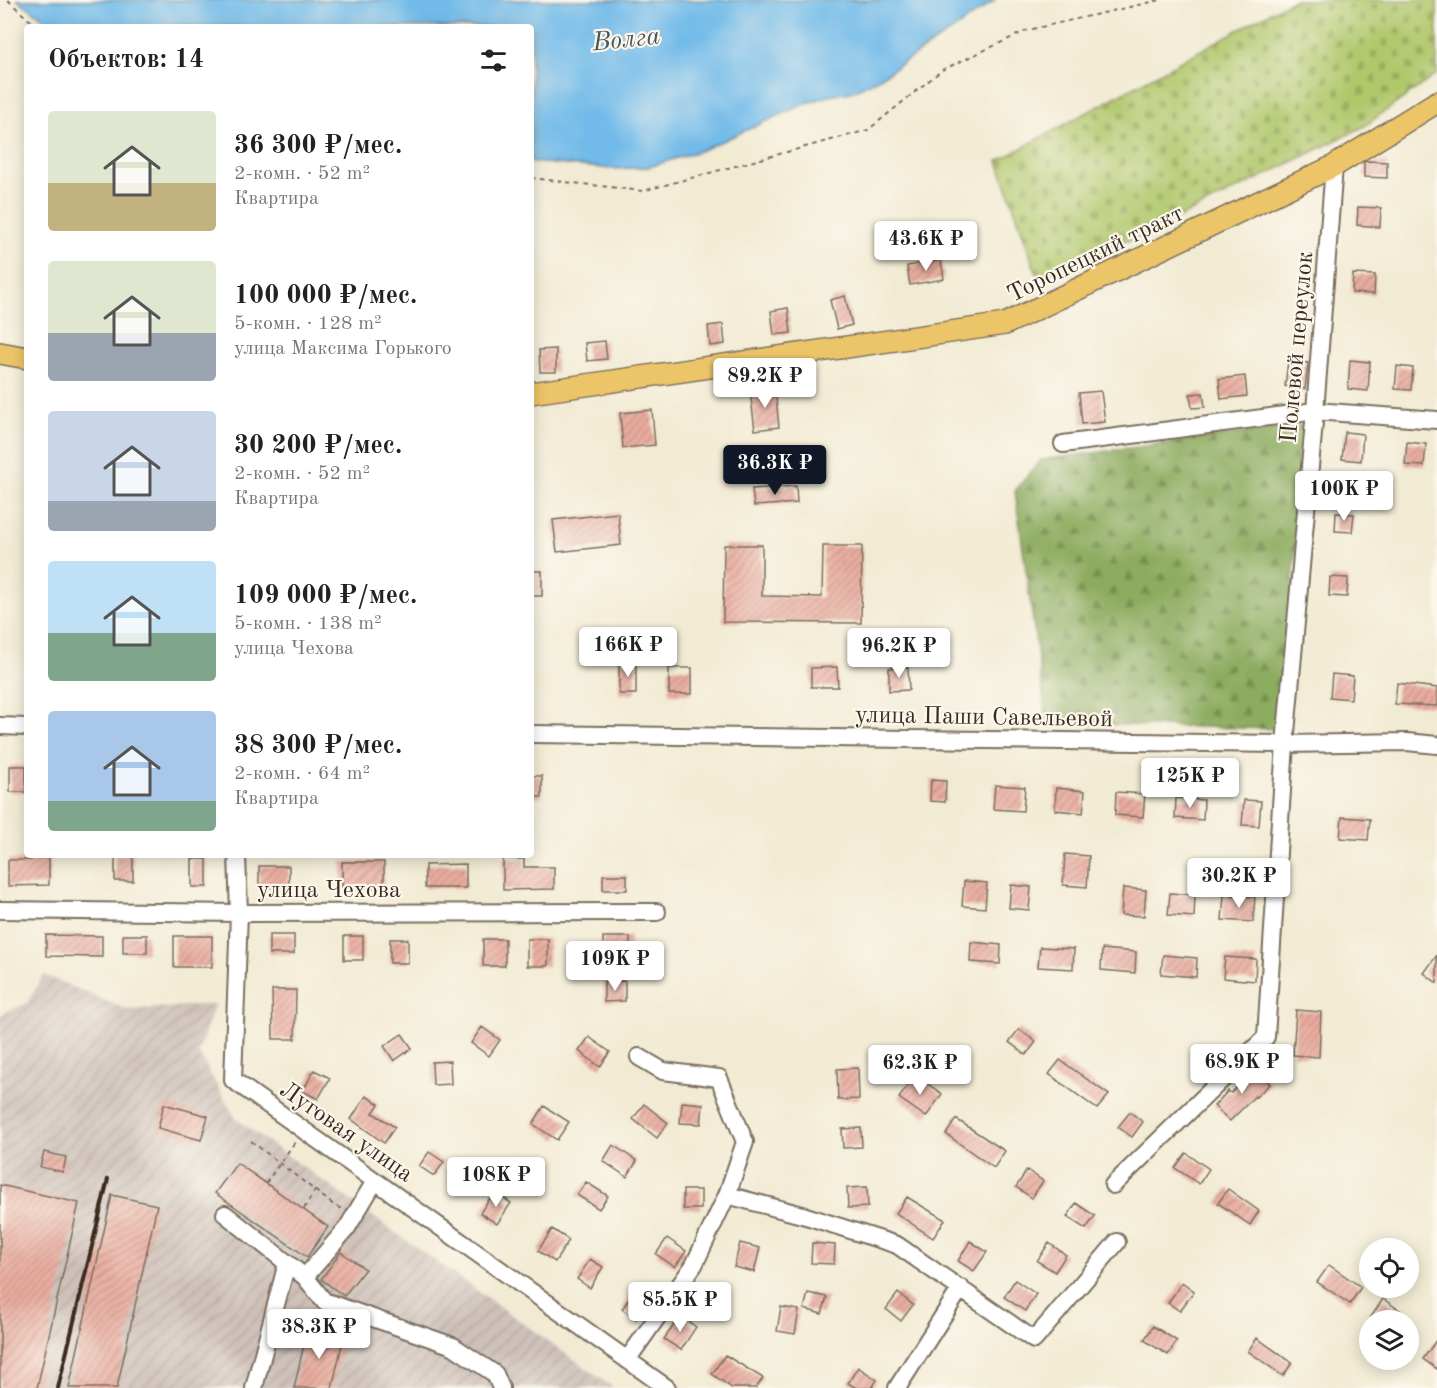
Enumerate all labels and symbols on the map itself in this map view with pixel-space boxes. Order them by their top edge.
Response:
water label: Волга [590,23,662,57]
street label: Торопецкий тракт [1004,202,1188,308]
pin: 43.6K ₽ [871,221,981,272]
street label: Полевой переулок [1278,250,1318,444]
pin: 89.2K ₽ [710,358,820,409]
pin: 36.3K ₽ [720,445,830,496]
pin: 100K ₽ [1295,471,1393,522]
pin: 166K ₽ [579,627,677,678]
pin: 96.2K ₽ [844,628,954,679]
street label: улица Паши Савельевой [855,704,1113,732]
pin: 125K ₽ [1141,758,1239,809]
pin: 30.2K ₽ [1184,858,1294,909]
street label: улица Чехова [257,879,401,903]
pin: 109K ₽ [566,941,664,992]
pin: 68.9K ₽ [1187,1044,1297,1095]
pin: 62.3K ₽ [865,1045,975,1096]
street label: Луговая улица [275,1078,417,1187]
pin: 108K ₽ [447,1157,545,1208]
pin: 85.5K ₽ [625,1282,735,1333]
pin: 38.3K ₽ [264,1309,374,1360]

